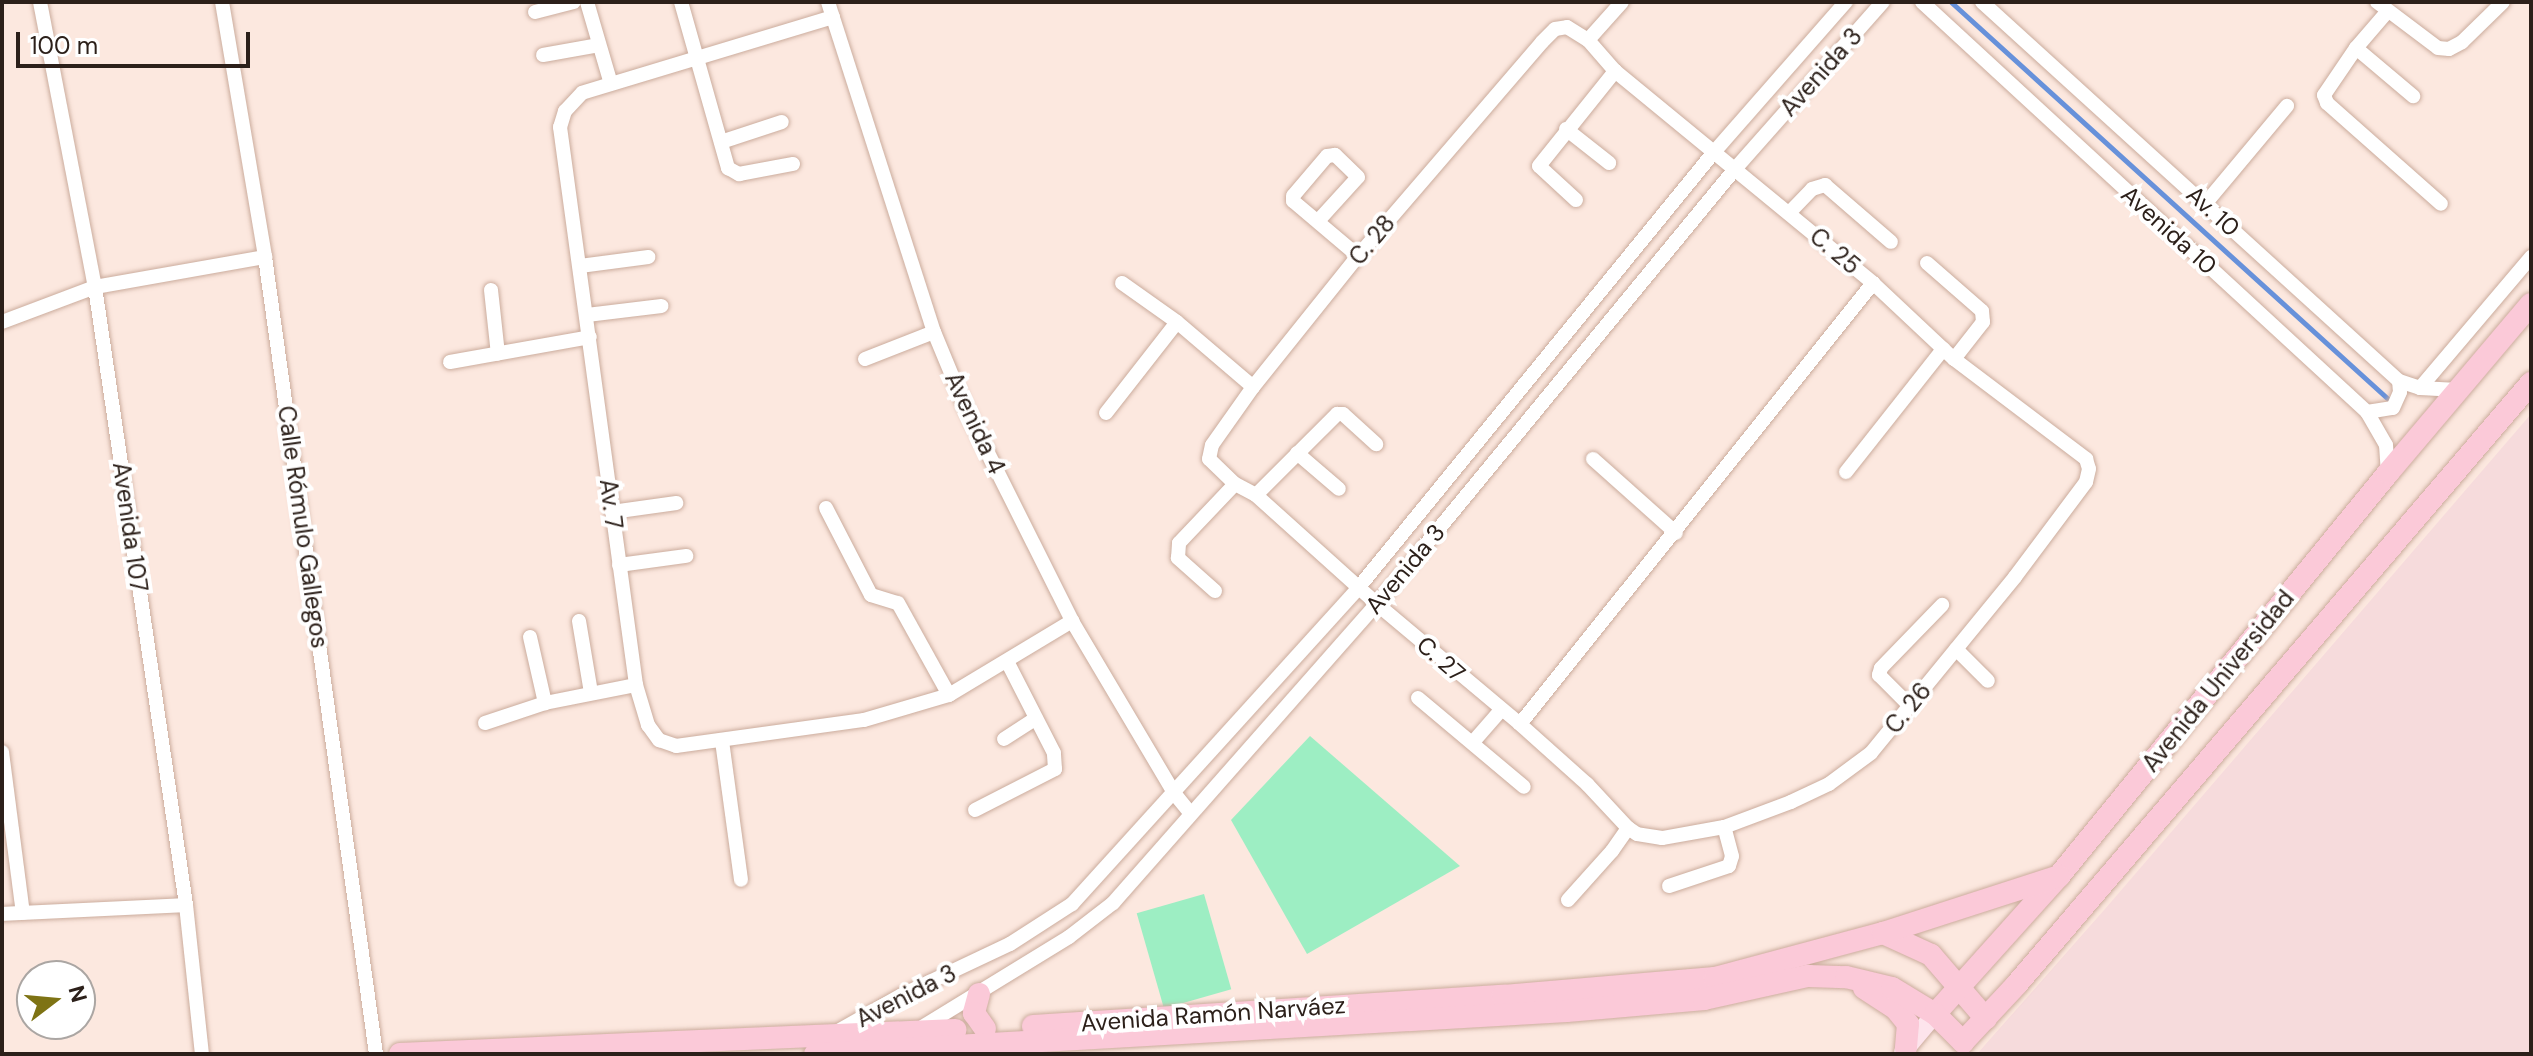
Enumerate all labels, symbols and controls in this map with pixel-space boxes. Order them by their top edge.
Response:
scale bar [20,16,254,66]
street label: Avenida 3 [1774,22,1868,122]
text: 100 m [30,30,98,61]
street label: Avenida 10 [2115,180,2223,280]
street label: Av. 10 [2181,180,2245,242]
street label: C. 28 [1343,209,1401,271]
street label: C. 25 [1804,222,1866,280]
street label: Avenida 4 [939,368,1011,478]
street label: Calle Rómulo Gallegos [272,404,334,650]
street label: Avenida 107 [107,460,153,594]
street label: Av. 7 [594,477,628,531]
street label: Avenida 3 [1359,518,1451,620]
street label: Avenida Universidad [2136,584,2300,778]
street label: C. 27 [1411,630,1471,688]
street label: C. 26 [1879,677,1937,739]
street label: Avenida 3 [851,959,961,1033]
north arrow [16,960,96,1040]
text: N [61,982,94,1006]
street label: Avenida Ramón Narváez [1080,990,1346,1038]

